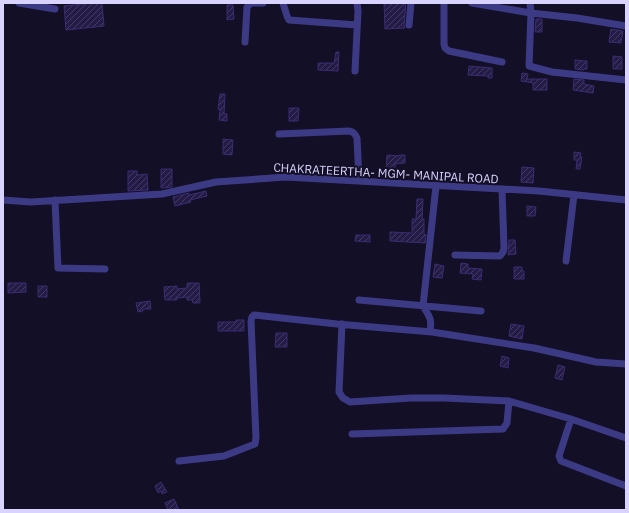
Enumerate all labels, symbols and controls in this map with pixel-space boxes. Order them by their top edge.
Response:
street label: CHAKRATEERTHA- MGM- MANIPAL ROAD [273,160,499,186]

